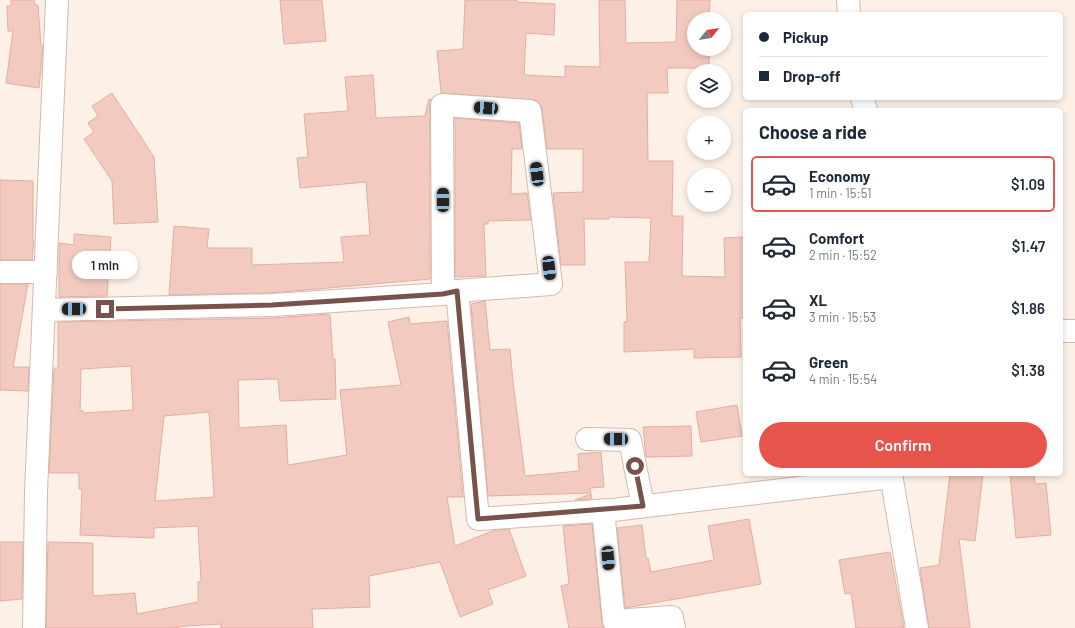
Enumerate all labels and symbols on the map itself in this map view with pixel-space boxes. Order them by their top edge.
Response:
north arrow [687,12,731,56]
car [474,101,498,115]
car [530,161,544,187]
car [437,188,449,212]
callout: 1 min [72,251,138,279]
car [542,255,556,281]
route end [96,300,114,318]
car [62,303,86,315]
car [604,433,628,445]
route start [626,457,644,475]
car [601,546,615,570]

